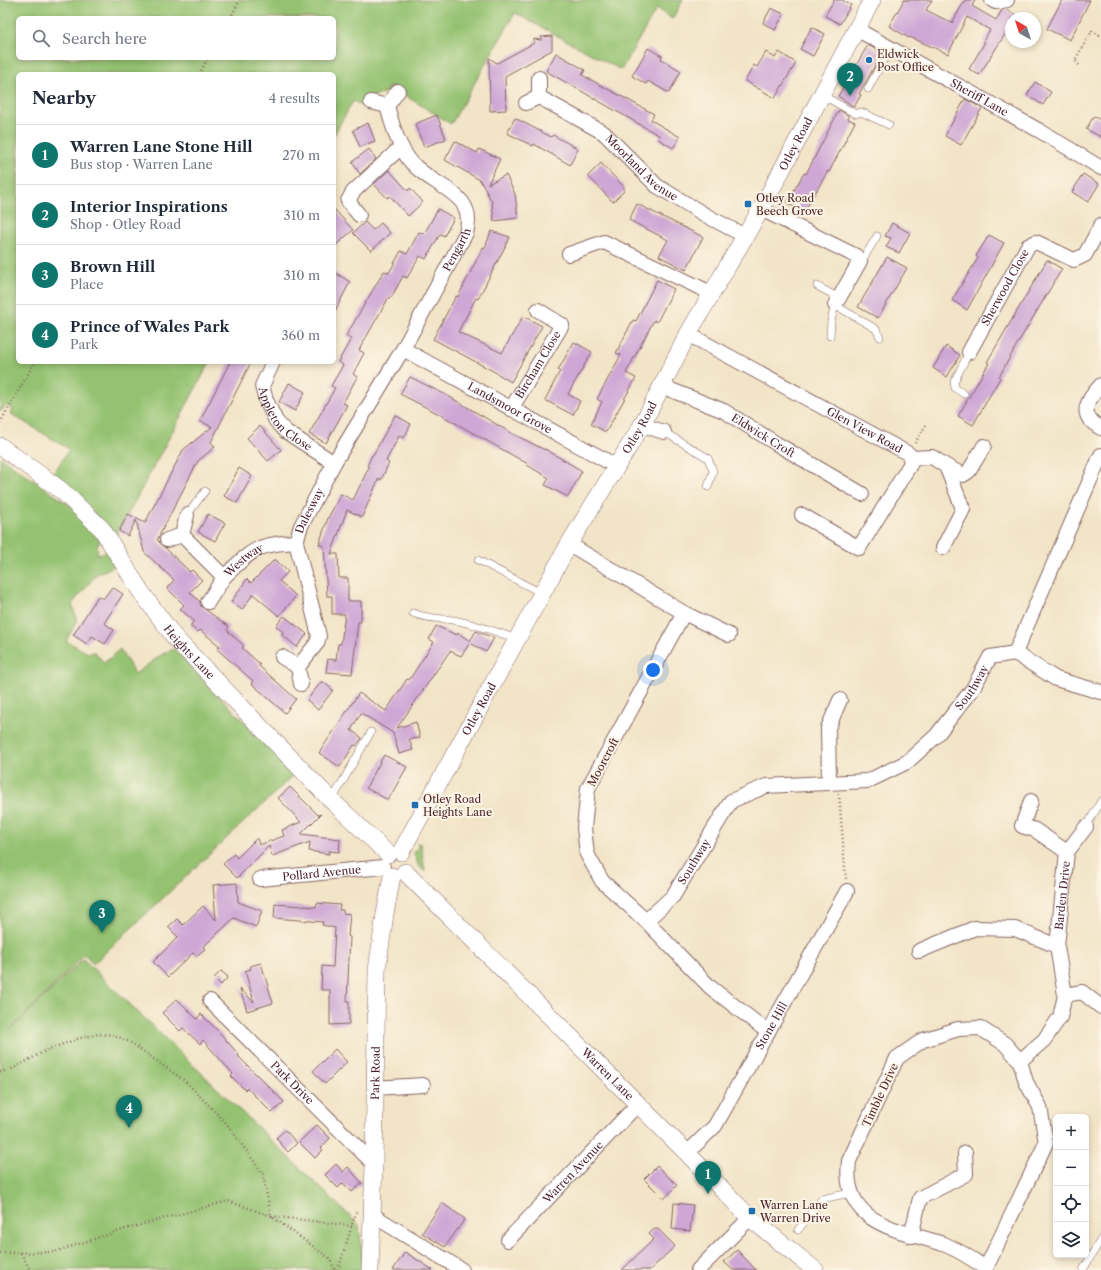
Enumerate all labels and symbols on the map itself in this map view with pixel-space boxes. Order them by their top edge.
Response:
north arrow [1005,12,1041,48]
place label: Eldwick Post Office [877,47,934,74]
marker: Eldwick Post Office [864,55,874,65]
pin: 2 [837,63,863,96]
street label: Sheriff Lane [948,76,1011,119]
street label: Otley Road [776,115,816,173]
street label: Moorland Avenue [602,131,680,204]
place label: Otley Road Beech Grove [756,191,823,218]
marker: Otley Road Beech Grove [743,199,753,209]
street label: Pengarth [440,227,474,274]
street label: Sherwood Close [978,246,1032,328]
street label: Bircham Close [512,328,564,401]
street label: Landsmoor Grove [465,379,555,437]
street label: Appleton Close [255,384,315,454]
street label: Otley Road [619,399,660,456]
street label: Glen View Road [824,404,905,456]
street label: Eldwick Croft [729,410,798,460]
street label: Dalesway [292,485,327,535]
street label: Westway [221,540,266,581]
street label: Heights Lane [161,622,218,682]
your location [643,660,663,680]
street label: Southway [952,662,992,713]
street label: Otley Road [459,680,499,738]
street label: Moorcroft [584,735,622,789]
place label: Otley Road Heights Lane [423,792,492,819]
marker: Otley Road Heights Lane [410,800,420,810]
street label: Southway [675,836,714,887]
street label: Barden Drive [1052,860,1073,931]
street label: Pollard Avenue [282,862,362,884]
pin: 3 [89,900,115,933]
street label: Stone Hill [752,999,791,1052]
street label: Warren Lane [578,1044,637,1103]
street label: Park Road [368,1046,383,1100]
street label: Park Drive [268,1058,317,1107]
street label: Timble Drive [859,1061,901,1129]
pin: 4 [116,1095,142,1128]
street label: Warren Avenue [539,1138,606,1207]
pin: 1 [695,1161,721,1194]
place label: Warren Lane Warren Drive [759,1198,831,1225]
marker: Warren Lane Warren Drive [747,1206,757,1216]

